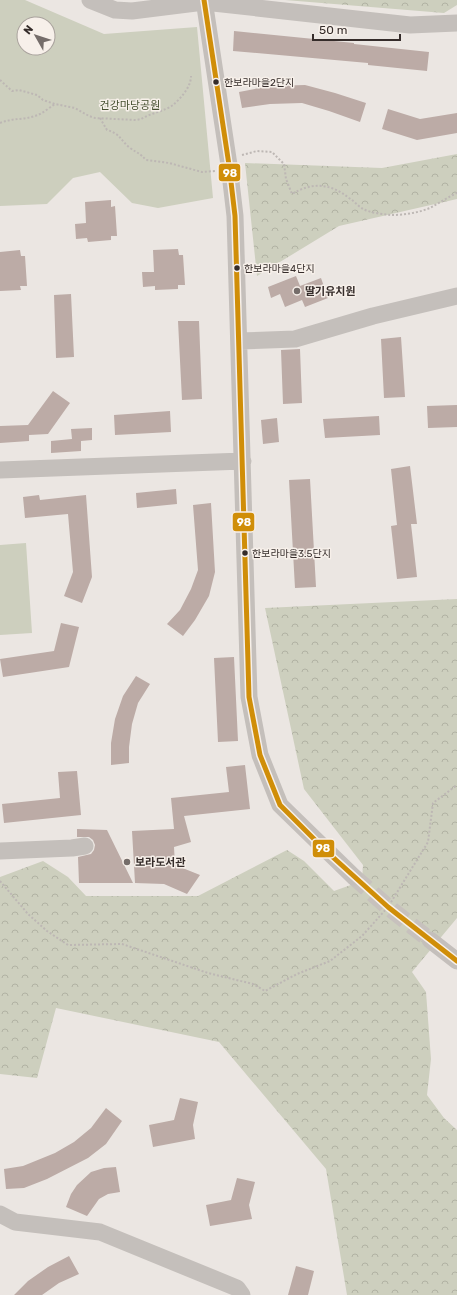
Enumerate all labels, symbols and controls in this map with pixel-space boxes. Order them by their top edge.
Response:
north arrow [16,16,56,56]
scale bar [313,16,400,42]
text: N [21,23,36,37]
text: 50 m [319,23,347,37]
marker: 한보라마을2단지 [211,77,221,87]
place label: 한보라마을2단지 [224,77,294,89]
park label: 건강마당공원 [100,99,160,112]
line badge: 98 [218,163,241,182]
text: 98 [223,167,237,180]
marker: 한보라마을4단지 [232,263,242,273]
place label: 한보라마을4단지 [244,263,315,275]
place label: 딸기유치원 [305,285,356,298]
marker: 딸기유치원 [292,286,302,296]
line badge: 98 [232,512,255,532]
text: 98 [237,516,251,529]
marker: 한보라마을3.5단지 [240,548,250,558]
place label: 한보라마을3.5단지 [252,548,331,560]
line badge: 98 [312,839,335,858]
text: 98 [316,842,330,855]
place label: 보라도서관 [135,856,186,869]
marker: 보라도서관 [122,857,132,867]

